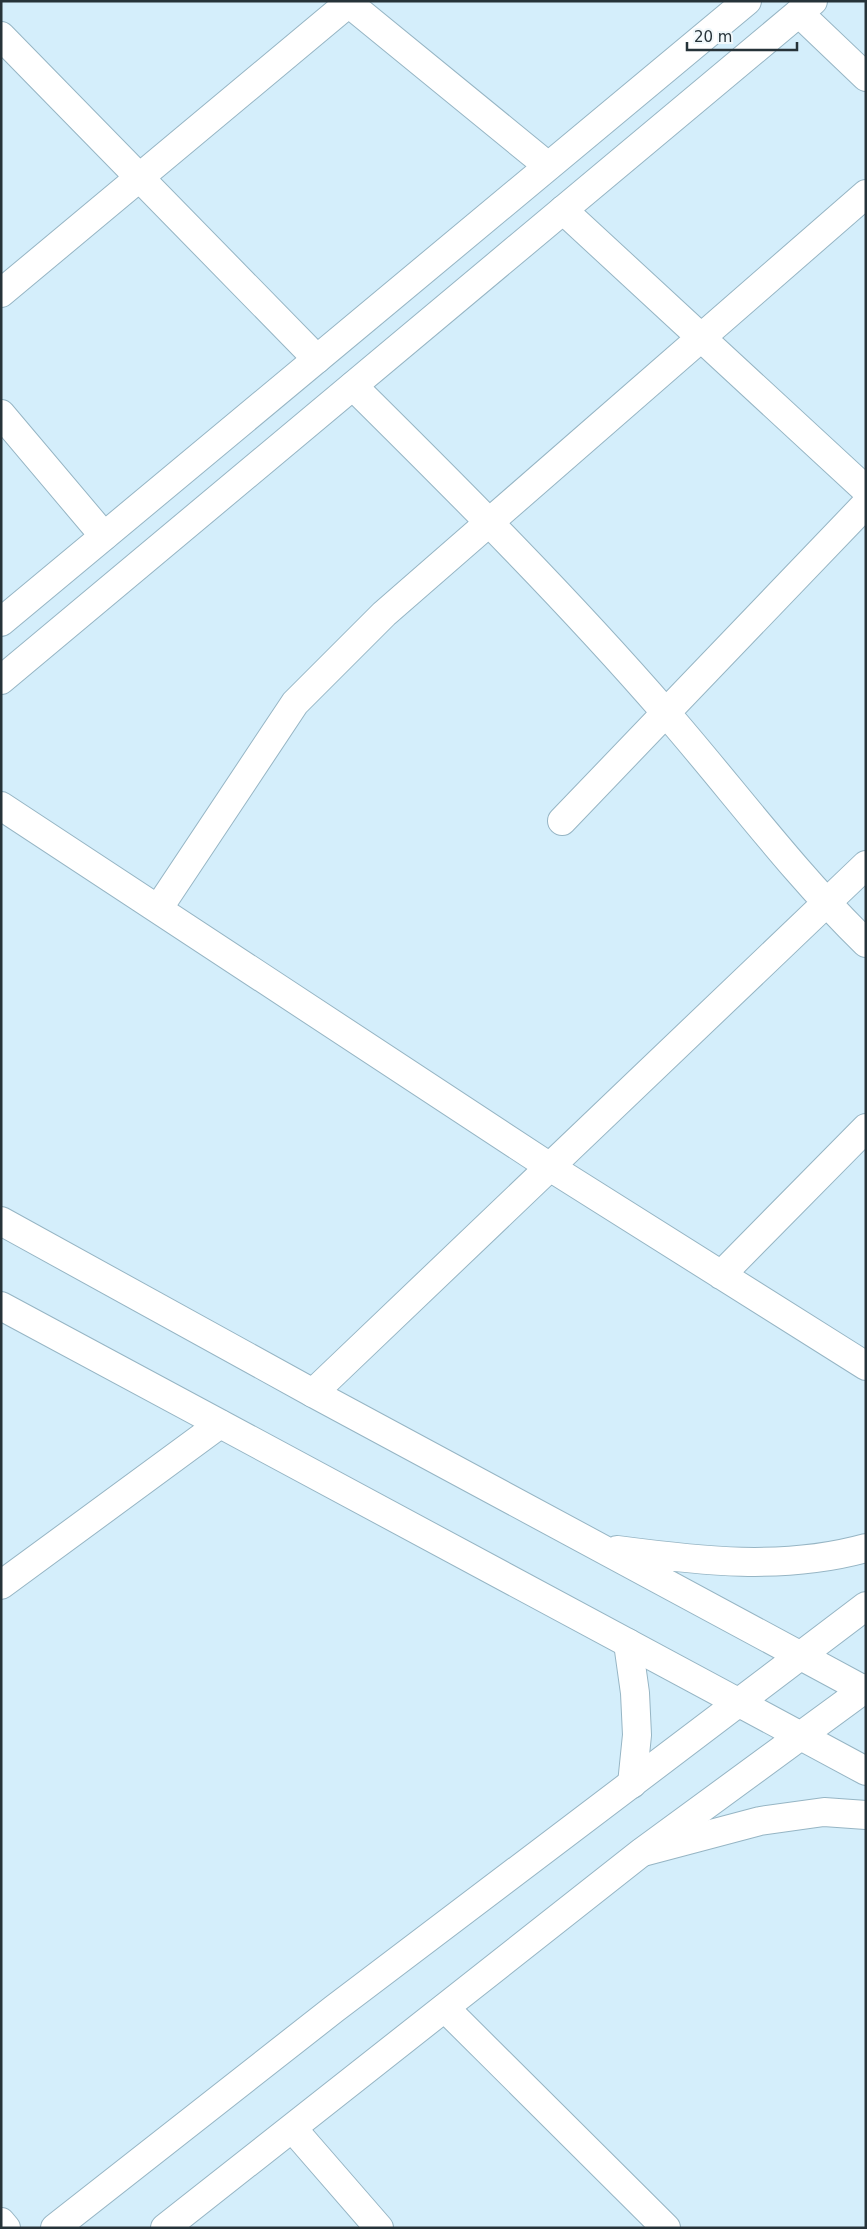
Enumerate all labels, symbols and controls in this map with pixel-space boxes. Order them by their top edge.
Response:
scale bar [687,20,797,52]
text: 20 m [694,28,732,46]

